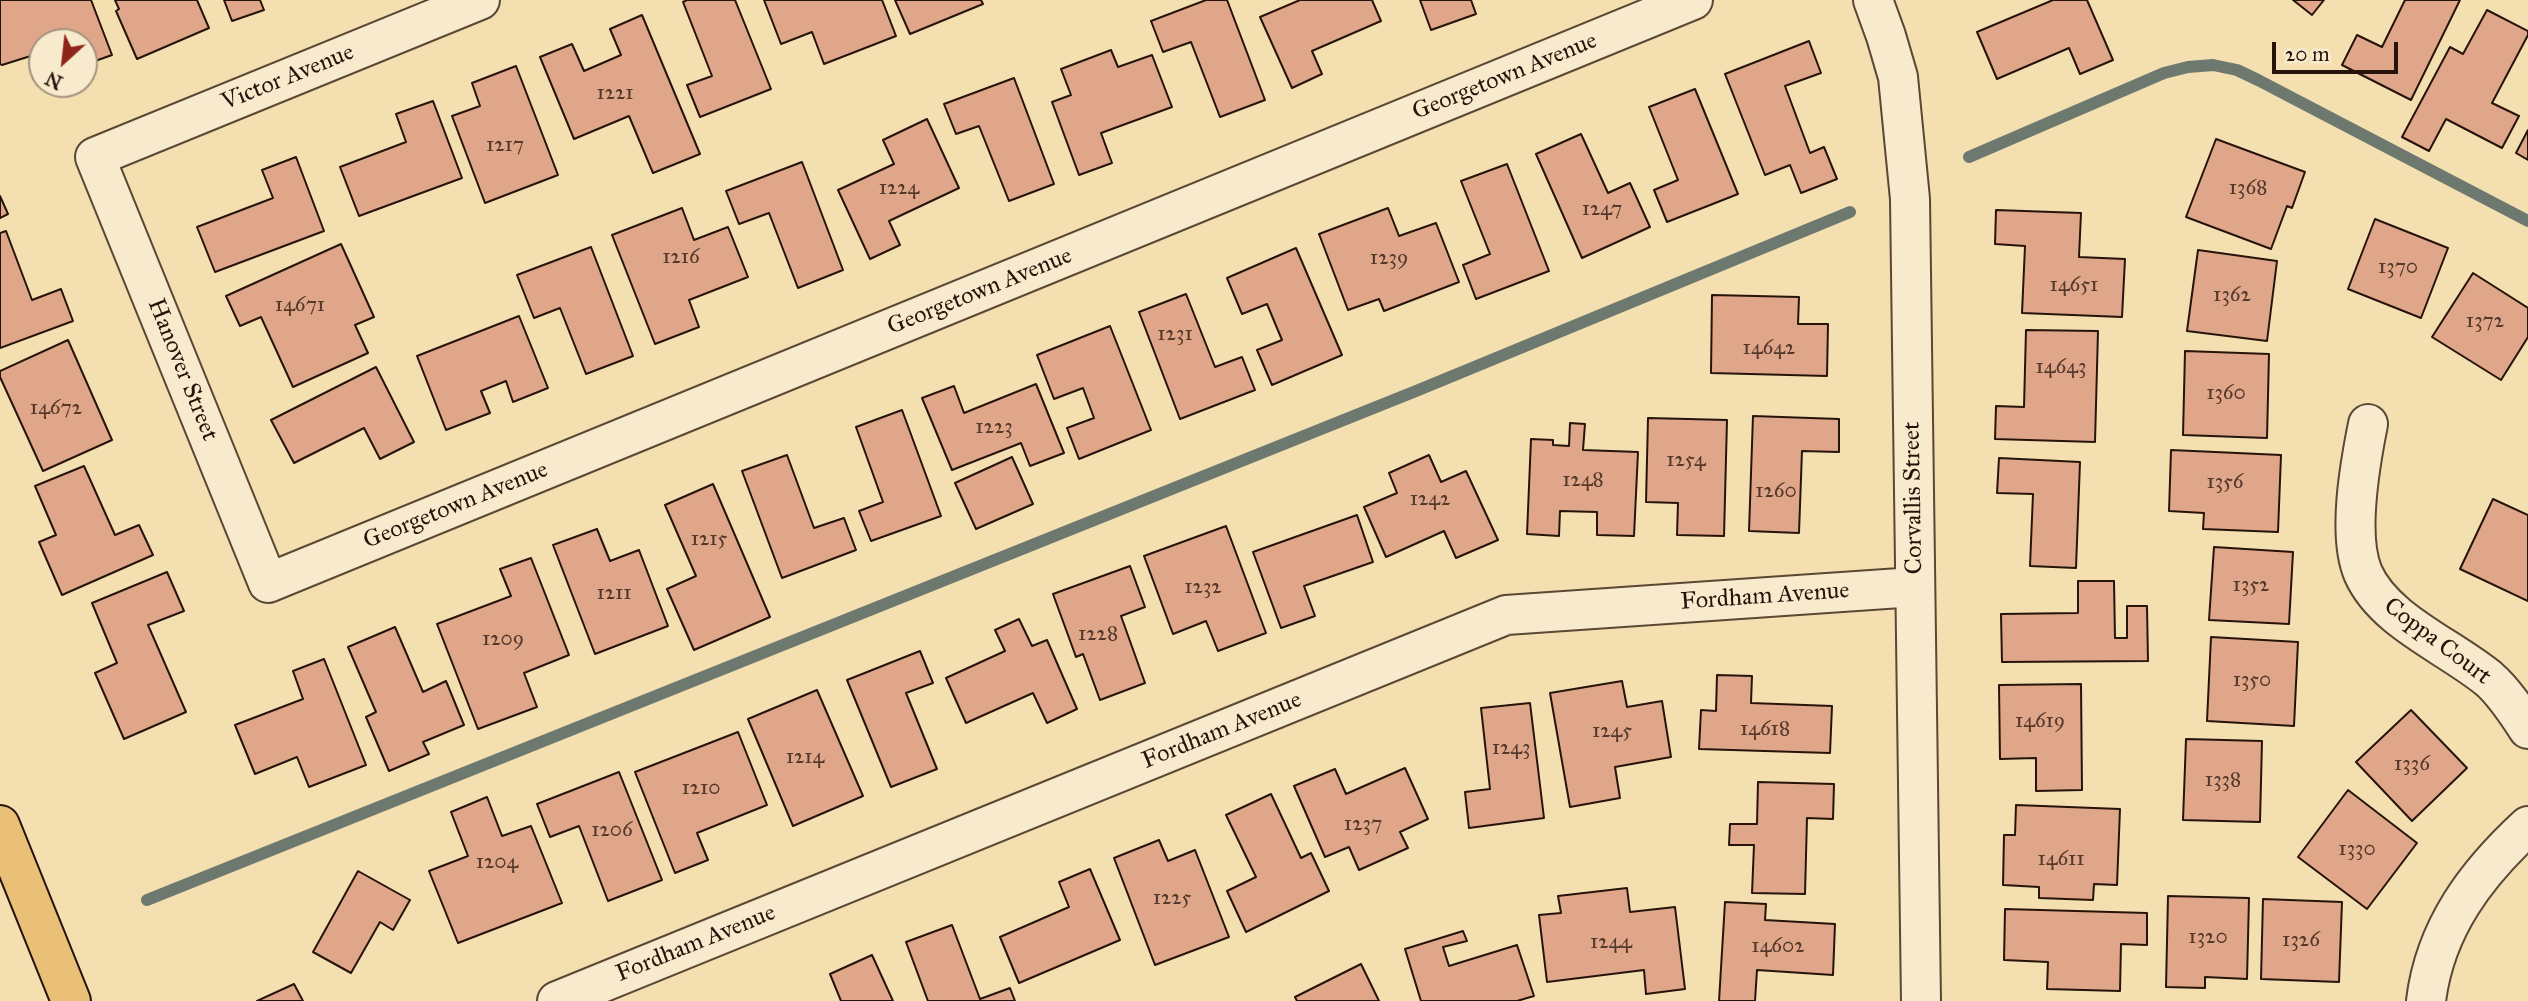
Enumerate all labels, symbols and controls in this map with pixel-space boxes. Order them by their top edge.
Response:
street label: Georgetown Avenue [1408,27,1602,127]
north arrow [28,28,98,98]
scale bar [2276,28,2402,72]
street label: Victor Avenue [218,38,358,118]
text: 20 m [2285,41,2330,67]
text: N [42,66,67,94]
house number: 1221 [596,81,634,107]
house number: 1217 [486,133,524,159]
house number: 1224 [879,176,919,202]
house number: 1368 [2229,176,2267,202]
house number: 1247 [1582,197,1622,223]
street label: Georgetown Avenue [883,242,1077,342]
house number: 1216 [662,245,700,271]
house number: 1239 [1370,246,1408,272]
house number: 1370 [2378,255,2418,281]
house number: 14651 [2050,273,2098,299]
house number: 1362 [2213,283,2251,309]
house number: 14671 [275,293,325,319]
street label: Hanover Street [140,295,224,445]
house number: 1372 [2466,309,2504,335]
house number: 1231 [1157,322,1193,348]
house number: 14642 [1743,336,1795,362]
house number: 14643 [2036,355,2086,381]
house number: 1360 [2206,381,2246,407]
house number: 14672 [30,396,82,422]
house number: 1223 [975,415,1013,441]
street label: Corvallis Street [1898,421,1930,575]
house number: 1254 [1666,448,1706,474]
street label: Georgetown Avenue [359,456,553,556]
house number: 1248 [1562,468,1604,494]
house number: 1356 [2206,470,2244,496]
house number: 1260 [1755,479,1797,505]
house number: 1242 [1410,487,1450,513]
house number: 1215 [691,527,727,553]
house number: 1352 [2233,573,2269,599]
house number: 1232 [1184,575,1222,601]
street label: Fordham Avenue [1680,577,1850,617]
house number: 1211 [596,581,632,607]
street label: Coppa Court [2378,592,2496,692]
house number: 1228 [1078,622,1118,648]
house number: 1209 [482,627,524,653]
house number: 1350 [2233,668,2271,694]
street label: Fordham Avenue [1138,686,1306,776]
house number: 14619 [2015,709,2065,735]
house number: 14618 [1740,717,1790,743]
house number: 1245 [1592,719,1632,745]
house number: 1243 [1492,736,1530,762]
house number: 1214 [786,745,824,771]
house number: 1336 [2394,752,2430,778]
house number: 1338 [2205,768,2241,794]
house number: 1210 [681,776,721,802]
house number: 1237 [1344,812,1382,838]
house number: 1206 [591,818,633,844]
house number: 1330 [2338,837,2376,863]
house number: 14611 [2037,847,2085,873]
house number: 1204 [476,850,518,876]
house number: 1225 [1153,886,1191,912]
street label: Fordham Avenue [612,899,780,989]
house number: 1320 [2188,925,2228,951]
house number: 1326 [2282,928,2320,954]
house number: 1244 [1590,930,1632,956]
house number: 14602 [1751,934,1805,960]

